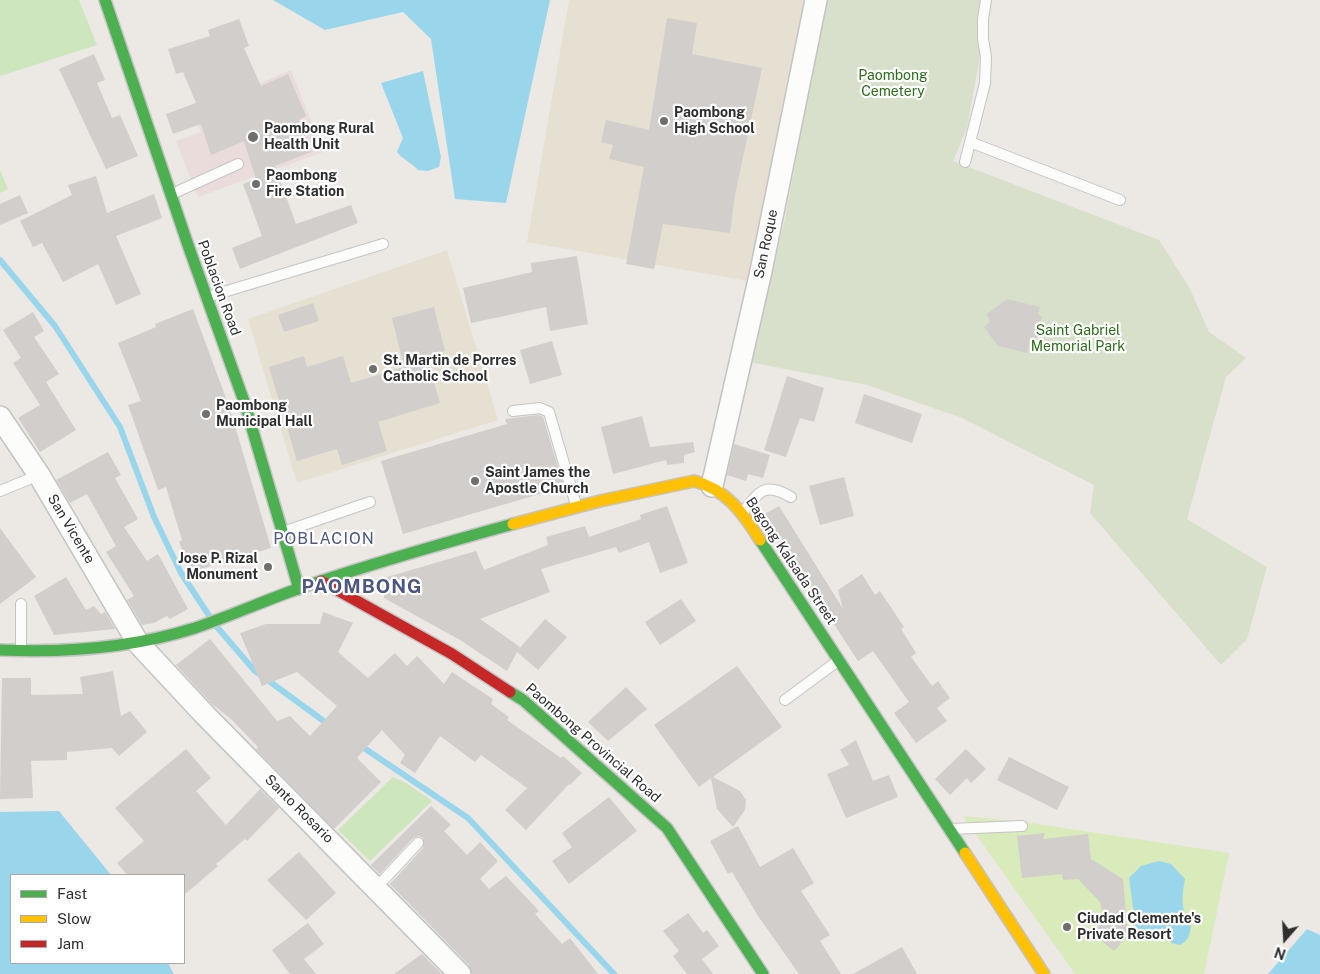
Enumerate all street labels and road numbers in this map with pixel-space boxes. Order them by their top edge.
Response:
street label: San Roque [750,208,782,280]
street label: Poblacion Road [194,238,244,338]
street label: San Vicente [44,491,98,567]
street label: Bagong Kalsada Street [742,494,840,628]
street label: Paombong Provincial Road [522,680,664,806]
street label: Santo Rosario [261,771,337,847]

